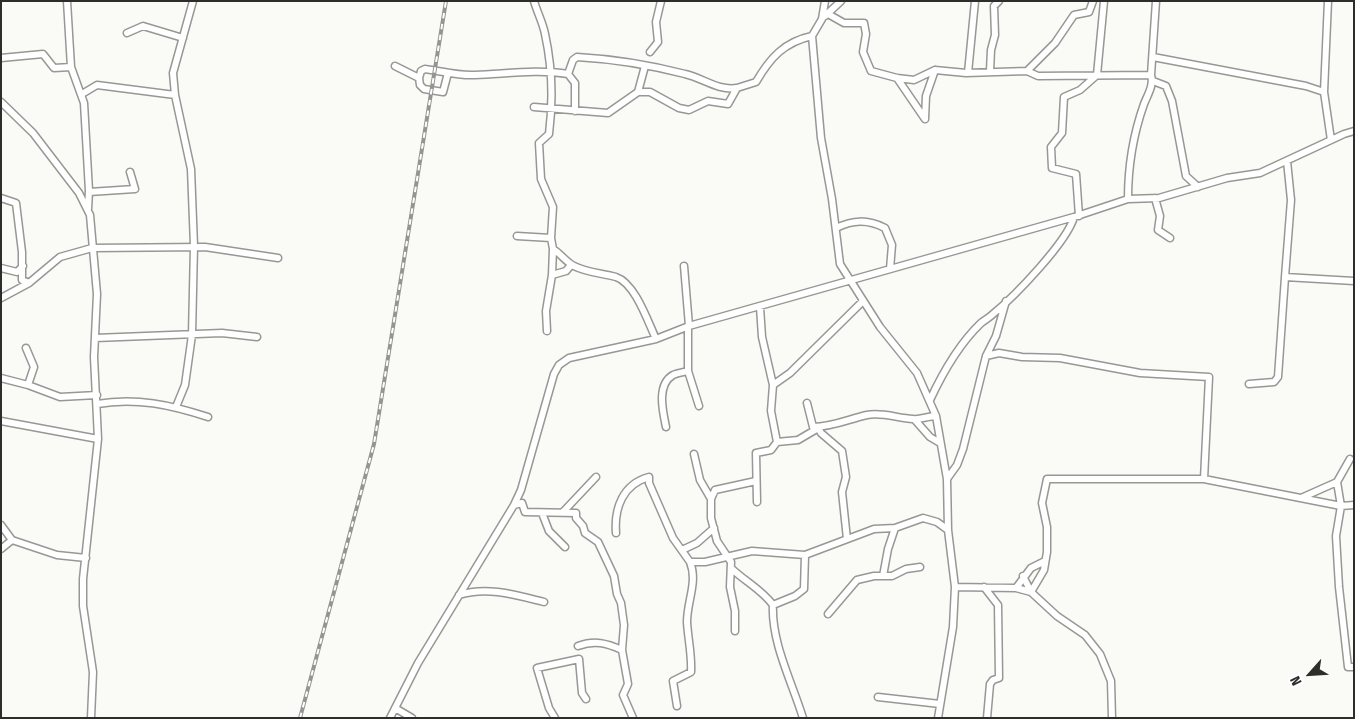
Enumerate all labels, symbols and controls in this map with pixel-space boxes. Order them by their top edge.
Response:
north arrow [1285,649,1335,699]
text: N [1287,673,1306,688]

